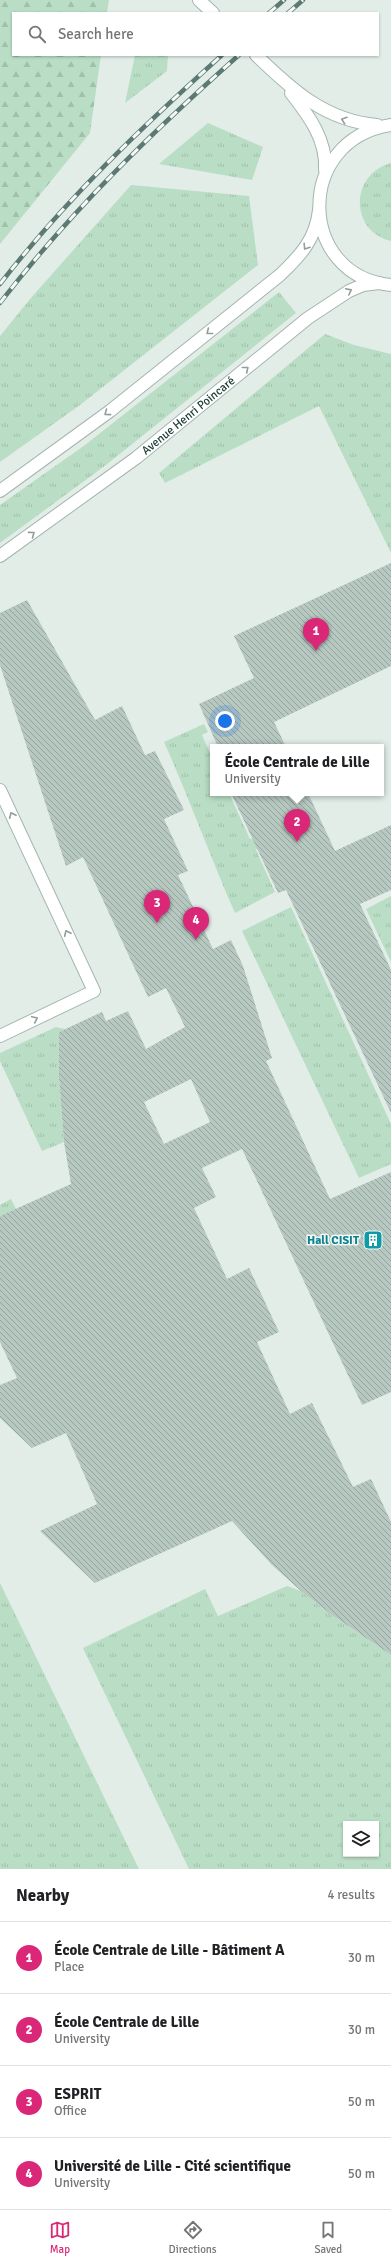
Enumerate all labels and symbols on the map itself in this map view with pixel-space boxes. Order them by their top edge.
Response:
one-way arrow [341,116,348,124]
one-way arrow [304,242,311,249]
one-way arrow [345,288,353,296]
one-way arrow [207,328,214,335]
one-way arrow [241,367,248,374]
street label: Avenue Henri Poincaré [139,373,238,458]
one-way arrow [105,408,112,415]
one-way arrow [27,531,34,538]
pin: 1 [303,618,329,651]
your location [215,711,235,731]
pin: 2 [284,809,310,842]
one-way arrow [9,812,17,820]
pin: 3 [144,890,170,923]
pin: 4 [183,907,209,940]
one-way arrow [64,929,72,937]
one-way arrow [31,1016,39,1024]
building icon: Hall CISIT [362,1229,384,1251]
place label: Hall CISIT [307,1233,360,1248]

